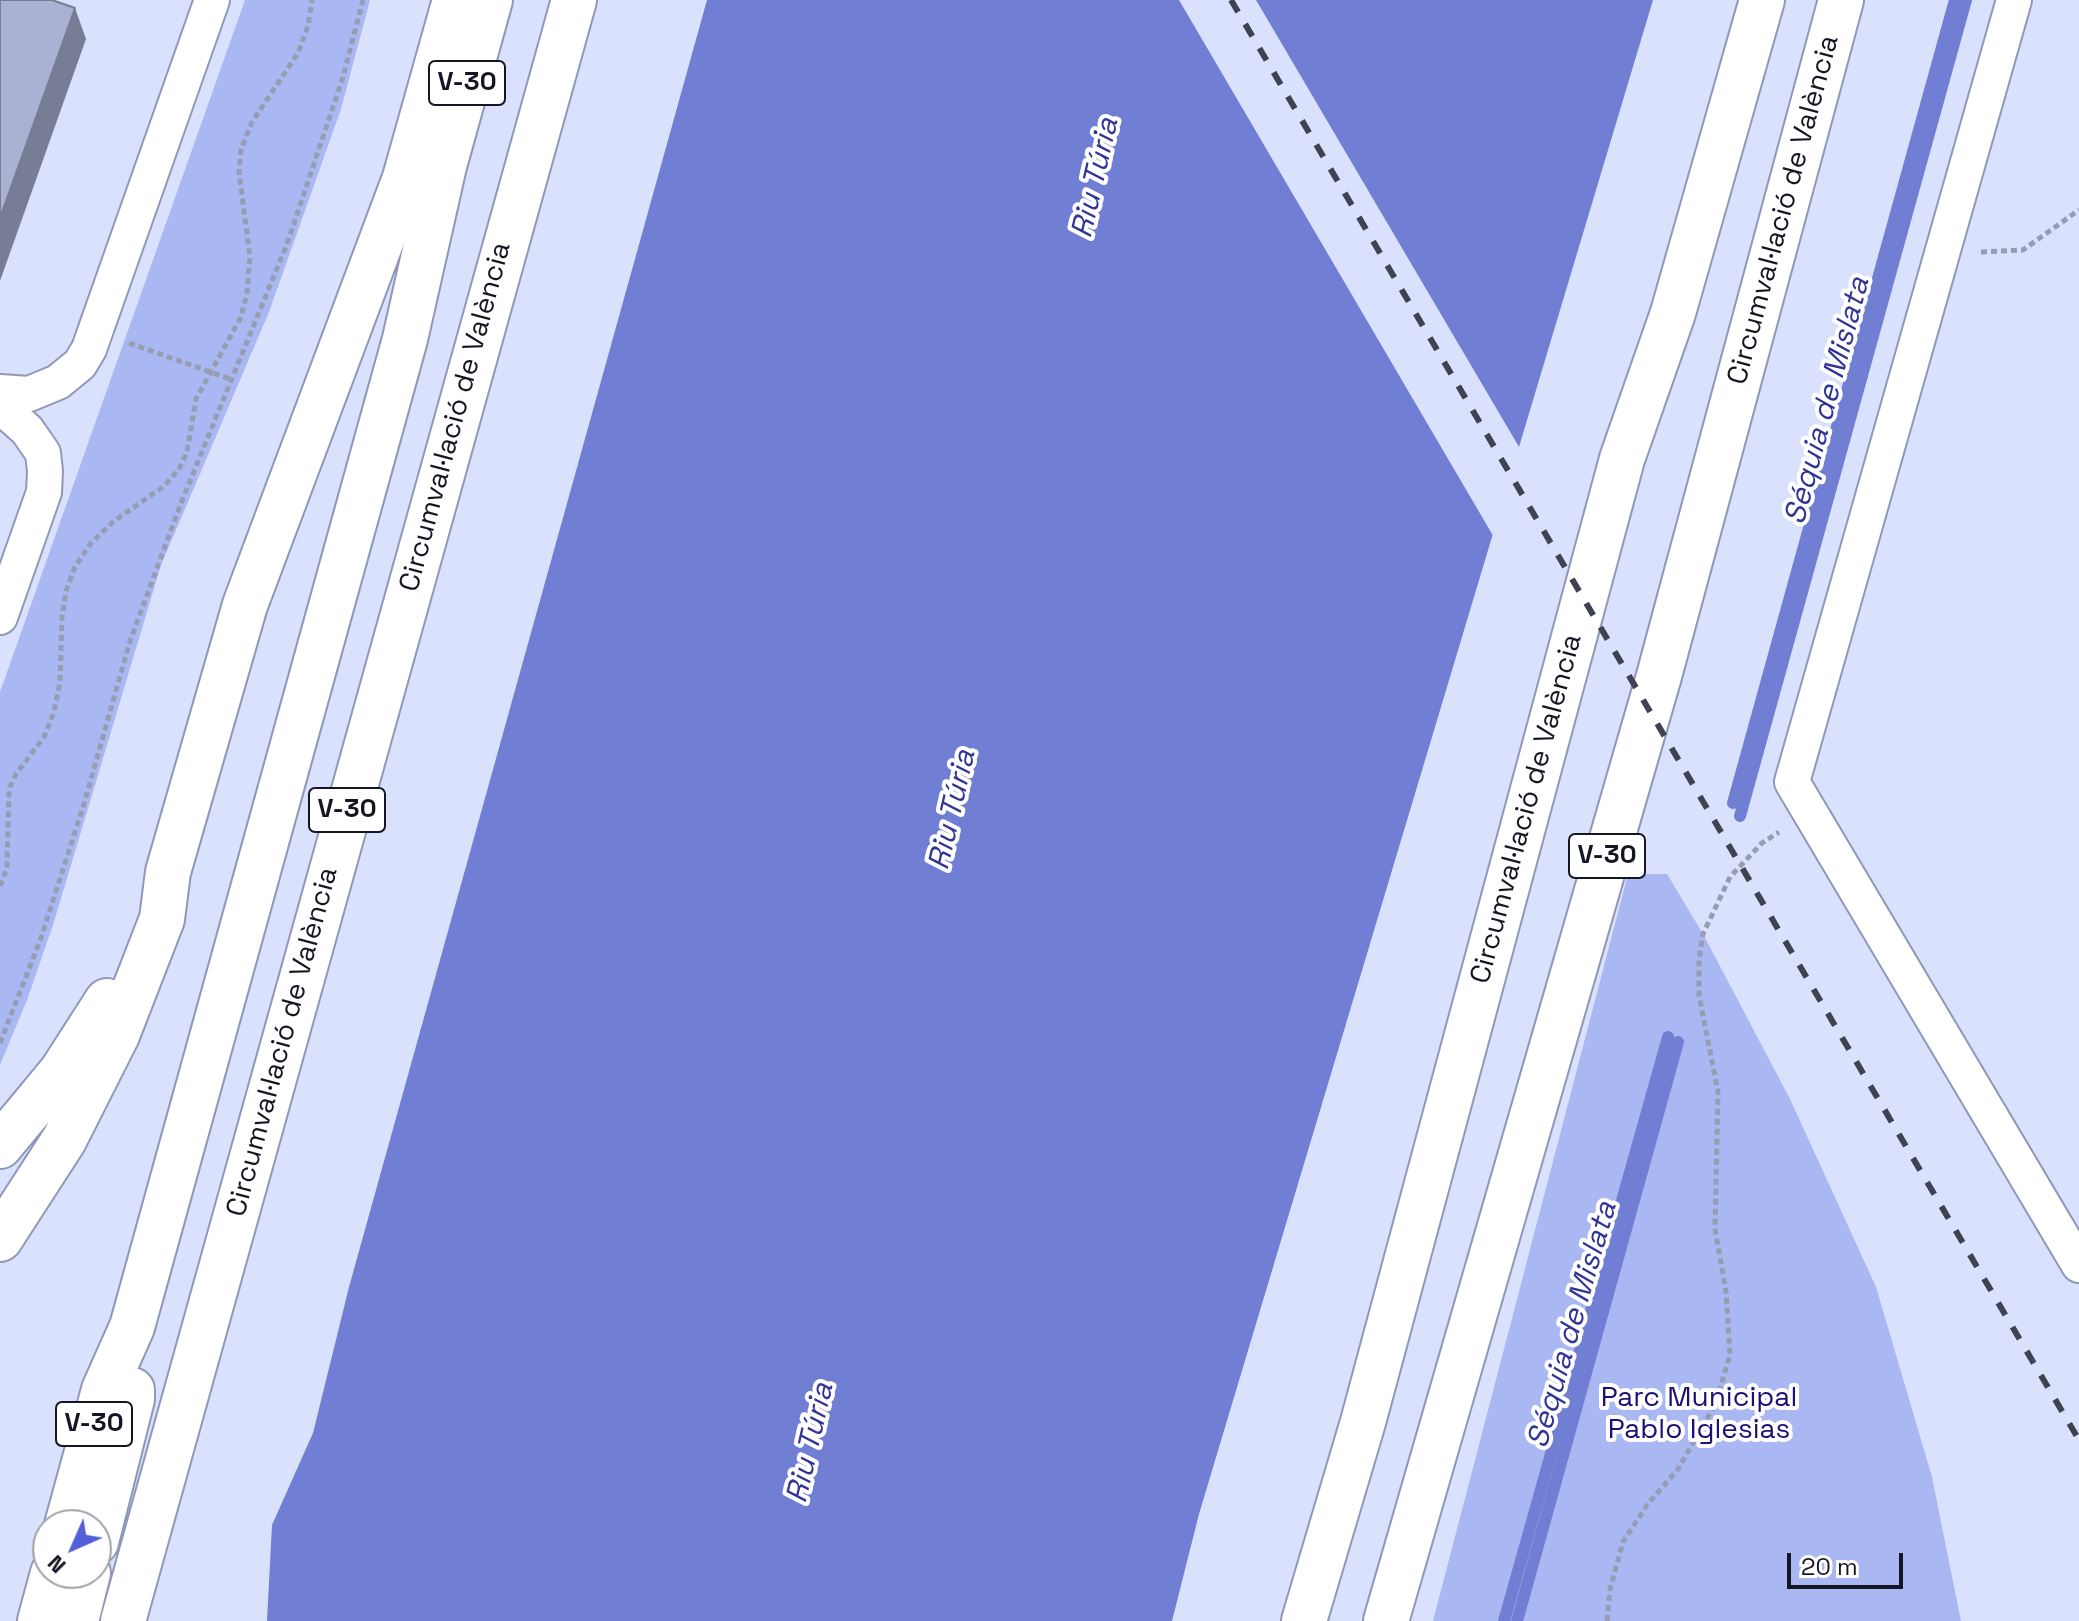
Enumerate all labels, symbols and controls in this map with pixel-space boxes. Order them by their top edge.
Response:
street label: Circumval·lació de València [1721,32,1847,388]
road number: V-30 [429,61,505,105]
water label: Riu Túria [1065,115,1127,241]
street label: Circumval·lació de València [393,239,519,595]
water label: Séquia de Mislata [1778,273,1878,529]
street label: Circumval·lació de València [1464,631,1590,987]
water label: Riu Túria [922,747,984,873]
road number: V-30 [309,788,385,832]
road number: V-30 [1569,834,1645,878]
street label: Circumval·lació de València [220,864,346,1220]
water label: Séquia de Mislata [1521,1198,1625,1452]
water label: Riu Túria [780,1380,842,1506]
park label: Parc Municipal Pablo Iglesias [1601,1381,1797,1447]
road number: V-30 [56,1402,132,1446]
north arrow [32,1509,112,1589]
scale bar [1791,1537,1907,1587]
text: N [41,1549,72,1580]
text: 20 m [1801,1551,1858,1582]

